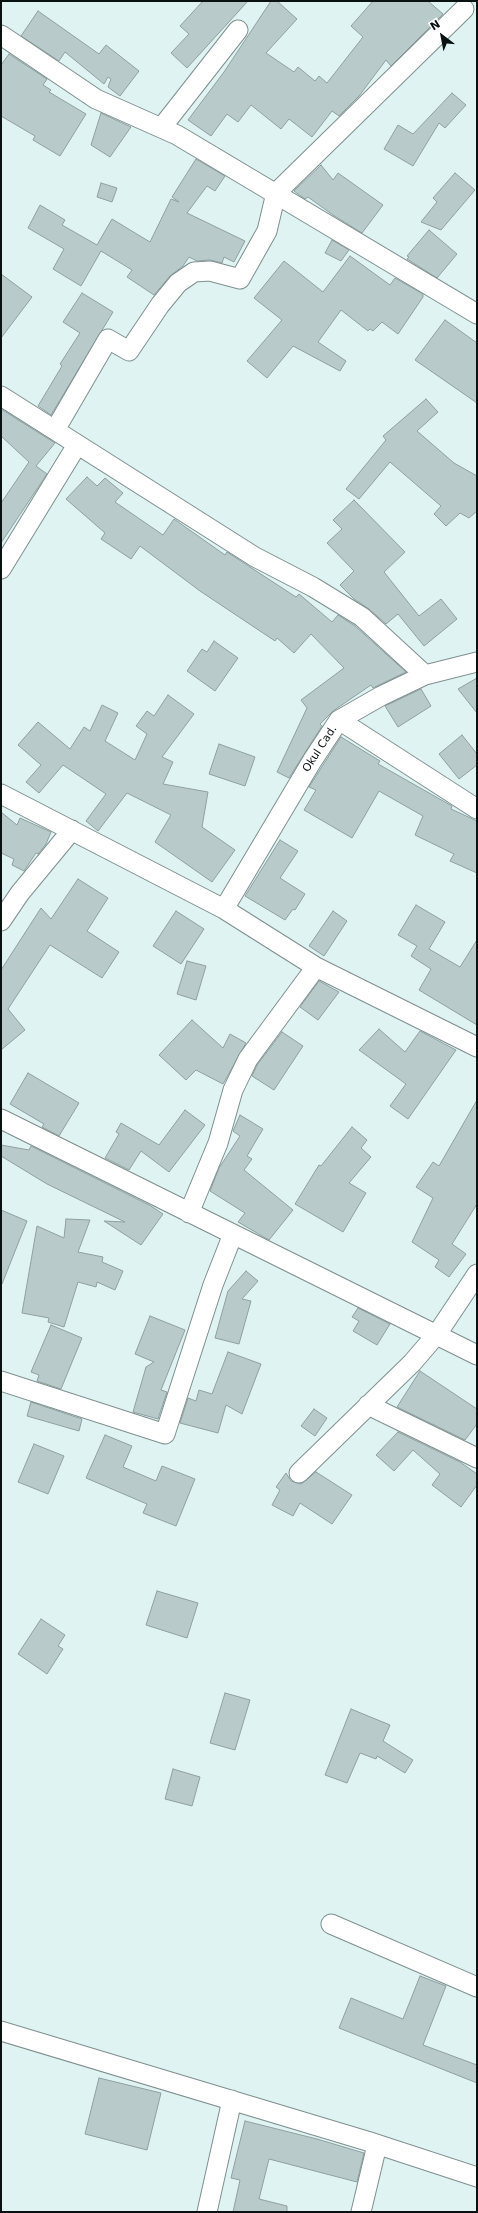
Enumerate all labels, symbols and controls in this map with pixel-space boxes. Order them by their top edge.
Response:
north arrow [422,16,462,56]
text: N [428,17,443,33]
street label: Okul Cad. [300,723,340,775]

